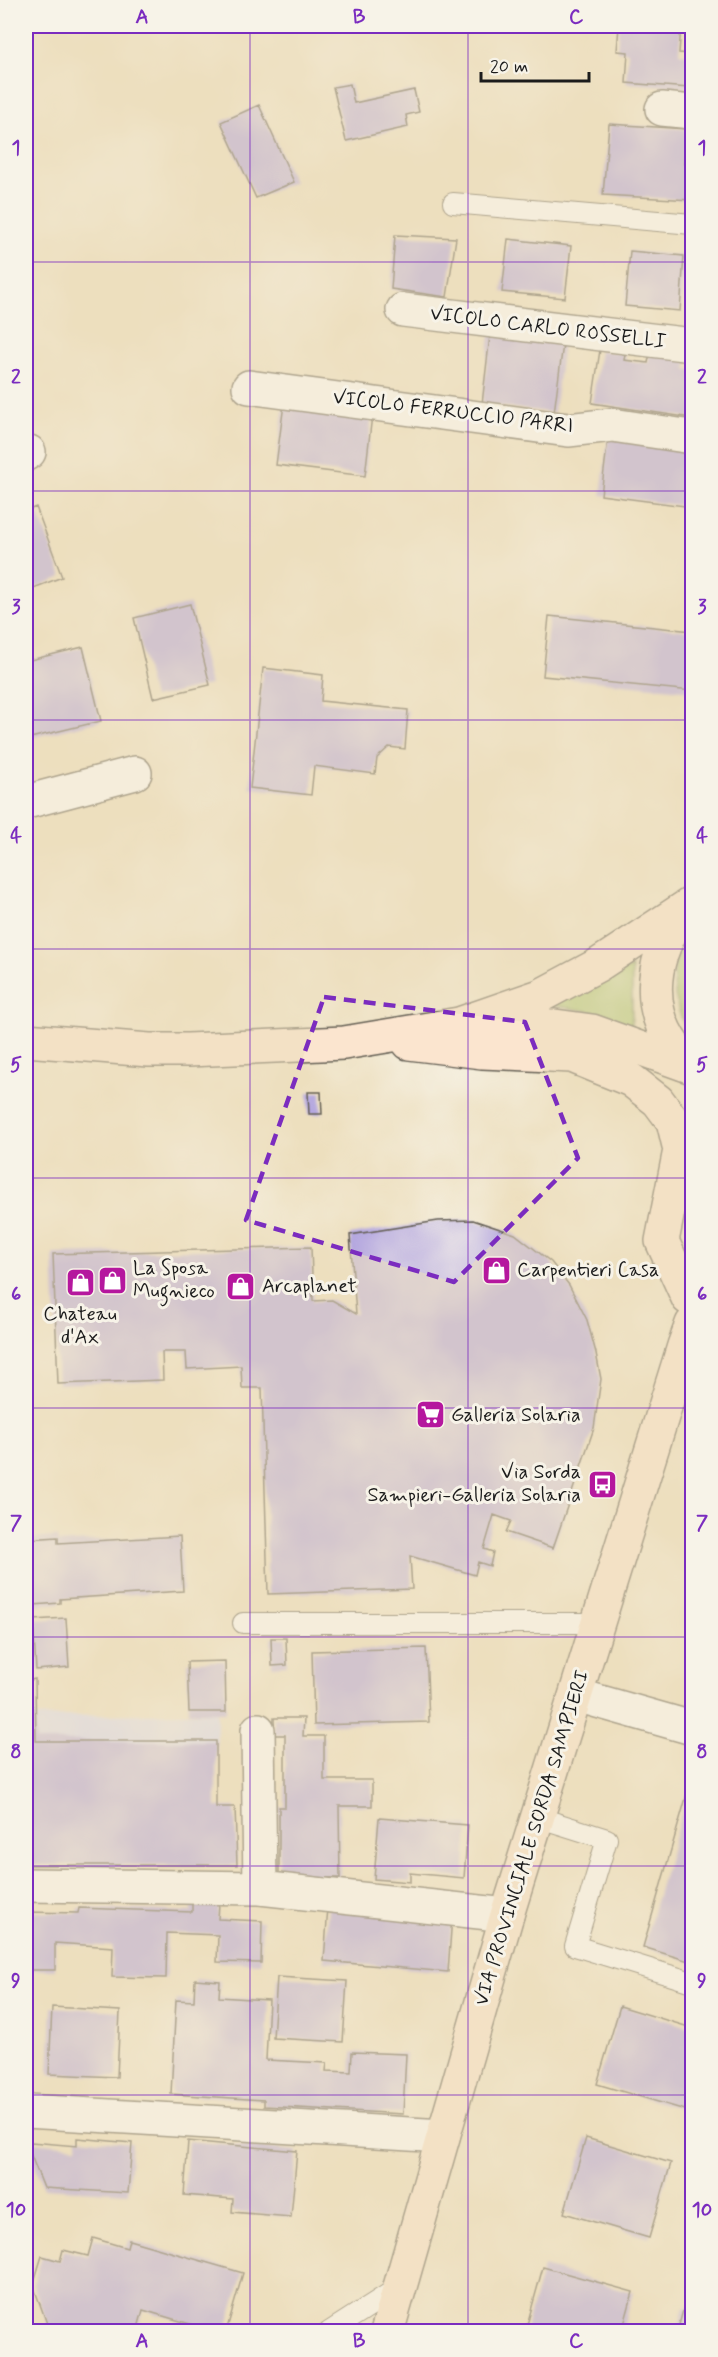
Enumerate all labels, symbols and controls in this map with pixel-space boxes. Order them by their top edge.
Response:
text: A [135,4,149,31]
text: B [353,4,366,31]
text: C [569,4,584,31]
scale bar [481,45,589,83]
text: 20 m [490,55,528,79]
text: 1 [12,135,20,162]
text: 1 [698,135,706,162]
street label: VICOLO CARLO ROSSELLI [428,300,668,356]
text: 2 [11,364,21,391]
text: 2 [697,364,707,391]
street label: VICOLO FERRUCCIO PARRI [331,384,575,440]
text: 3 [11,594,21,621]
text: 3 [697,594,707,621]
text: 4 [10,823,22,850]
text: 4 [696,823,708,850]
text: 5 [10,1052,22,1079]
text: 5 [696,1052,708,1079]
shop icon: Carpentieri Casa [480,1254,512,1286]
place label: La Sposa Mugnieco [133,1255,215,1307]
place label: Carpentieri Casa [517,1257,659,1284]
shop icon: La Sposa Mugnieco [96,1264,128,1296]
shop icon: Chateau d'Ax [64,1267,96,1299]
shop icon: Arcaplanet [225,1270,257,1302]
place label: Arcaplanet [262,1273,357,1300]
text: 6 [11,1281,21,1308]
text: 6 [697,1281,707,1308]
place label: Chateau d'Ax [43,1301,117,1351]
supermarket icon: Galleria Solaria [414,1399,446,1431]
place label: Galleria Solaria [451,1402,581,1429]
place label: Via Sorda Sampieri-Galleria Solaria [367,1459,581,1509]
bus stop icon: Via Sorda Sampieri-Galleria Solaria [586,1468,618,1500]
text: 7 [10,1510,22,1537]
text: 7 [696,1510,708,1537]
street label: VIA PROVINCIALE SORDA SAMPIERI [468,1667,596,2009]
text: 8 [10,1739,22,1766]
text: 8 [696,1739,708,1766]
text: 9 [11,1968,21,1995]
text: 9 [697,1968,707,1995]
text: 10 [6,2197,26,2224]
text: 10 [692,2197,712,2224]
text: A [135,2328,149,2355]
text: B [353,2328,366,2355]
text: C [569,2328,584,2355]

